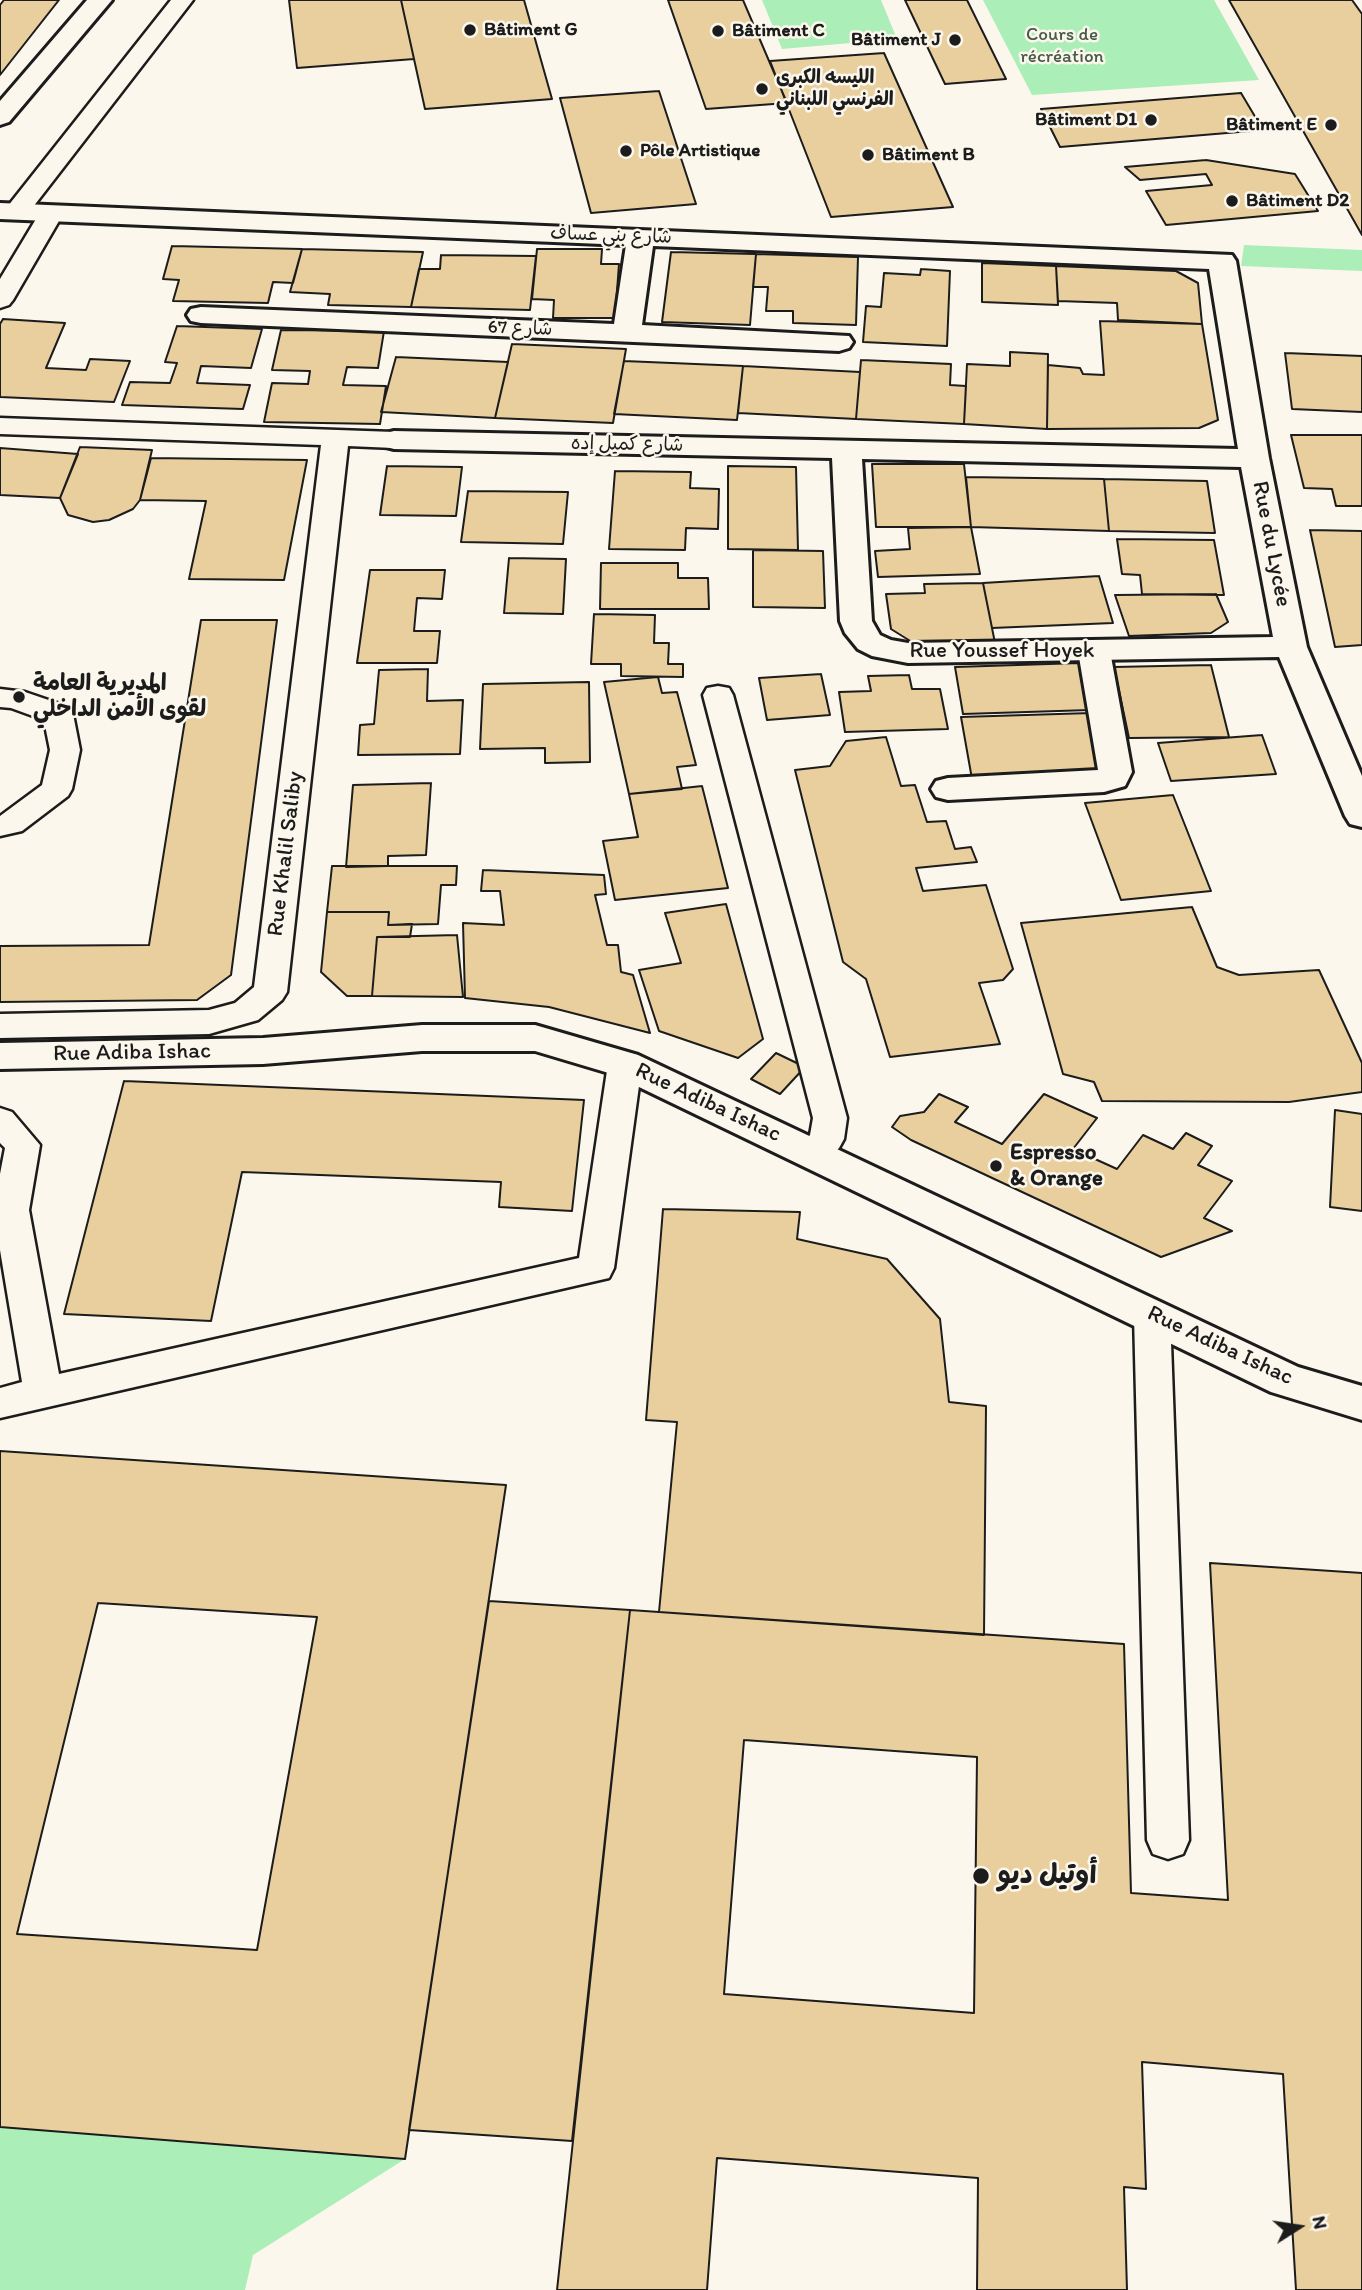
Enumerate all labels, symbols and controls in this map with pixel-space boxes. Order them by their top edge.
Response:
place label: Bâtiment G [484,19,578,41]
place label: Bâtiment C [732,20,825,42]
marker: Bâtiment G [462,22,478,38]
marker: Bâtiment C [710,23,726,39]
park label: Cours de récréation [1020,24,1104,68]
place label: Bâtiment J [851,29,941,51]
marker: Bâtiment J [947,32,963,48]
place label: الليسه الكبرى الفرنسي اللبناني [776,67,894,111]
marker: الليسه الكبرى الفرنسي اللبناني [754,81,770,97]
place label: Bâtiment D1 [1035,109,1137,131]
marker: Bâtiment D1 [1143,112,1159,128]
place label: Bâtiment E [1226,114,1317,136]
marker: Bâtiment E [1323,117,1339,133]
place label: Pôle Artistique [640,140,760,162]
marker: Pôle Artistique [618,143,634,159]
place label: Bâtiment B [882,144,975,166]
marker: Bâtiment B [860,147,876,163]
place label: Bâtiment D2 [1246,190,1349,212]
marker: Bâtiment D2 [1224,193,1240,209]
street label: شارع بني عساف [550,222,672,250]
street label: شارع 67 [487,316,553,342]
street label: شارع كميل إده [571,433,683,457]
street label: Rue du Lycée [1245,479,1297,609]
street label: Rue Youssef Hoyek [909,637,1095,665]
place label: المديرية العامة لقوى الأمن الداخلي [33,670,206,724]
marker: المديرية العامة لقوى الأمن الداخلي [11,689,27,705]
street label: Rue Khalil Saliby [262,770,310,938]
street label: Rue Adiba Ishac [53,1038,211,1068]
street label: Rue Adiba Ishac [631,1057,785,1149]
place label: Espresso & Orange [1010,1139,1103,1193]
marker: Espresso & Orange [988,1158,1004,1174]
street label: Rue Adiba Ishac [1143,1300,1297,1392]
place label: أوتيل ديو [997,1859,1097,1893]
marker: أوتيل ديو [971,1866,991,1886]
north arrow [1264,2192,1334,2262]
text: N [1307,2214,1333,2231]

